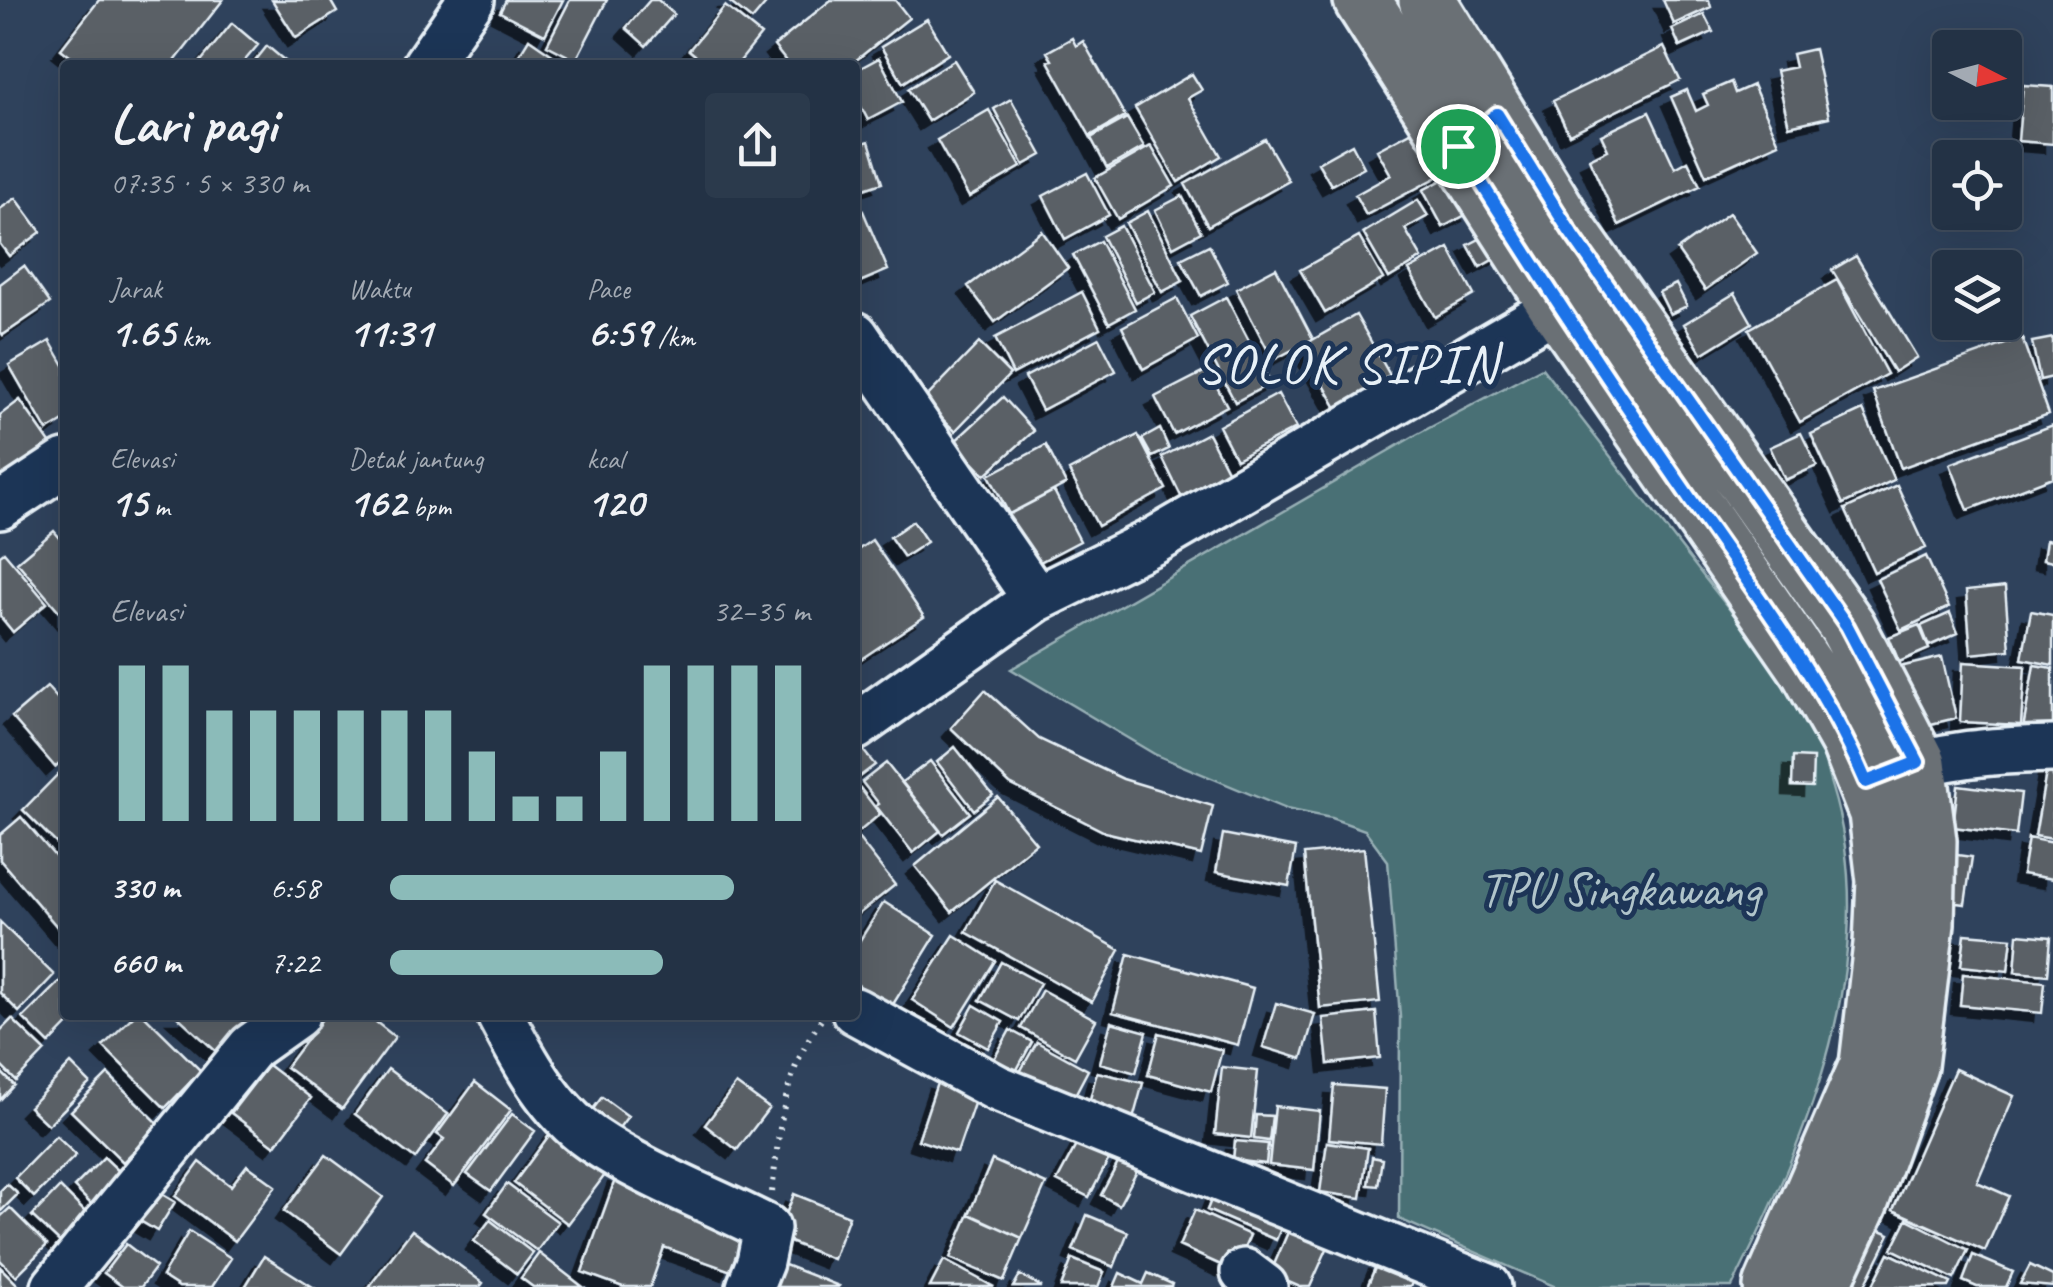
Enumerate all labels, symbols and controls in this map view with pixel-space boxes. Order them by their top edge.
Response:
north arrow [1932,30,2022,120]
map controls [1932,30,2022,340]
text: Lari pagi [110,89,277,159]
button: share [705,93,810,198]
pin [1416,104,1501,189]
icon: arrive [1431,119,1486,174]
button: locate [1932,140,2022,230]
text: 07:35 · 5 × 330 m [110,162,308,203]
button: layers [1932,250,2022,340]
text: Jarak [110,271,162,306]
text: Waktu [348,271,411,306]
text: Pace [587,271,630,306]
text: 1.65 [110,306,175,359]
text: 11:31 [348,306,432,359]
text: 6:59 [587,306,651,359]
text: km [175,319,209,354]
text: /km [651,319,695,354]
district label: SOLOK SIPIN [1196,329,1504,399]
text: Elevasi [110,441,174,476]
text: Detak jantung [348,441,483,476]
text: kcal [587,441,624,476]
text: 15 [110,476,147,529]
text: 162 [348,476,406,529]
text: 120 [587,476,643,529]
text: m [147,489,170,524]
text: bpm [406,489,451,524]
text: Elevasi [110,590,183,631]
text: 32–35 m [712,590,810,631]
park label: TPU Singkawang [1480,858,1764,921]
text: 330 m [110,867,179,908]
text: 6:58 [270,867,320,908]
text: 660 m [110,942,181,983]
text: 7:22 [270,942,320,983]

